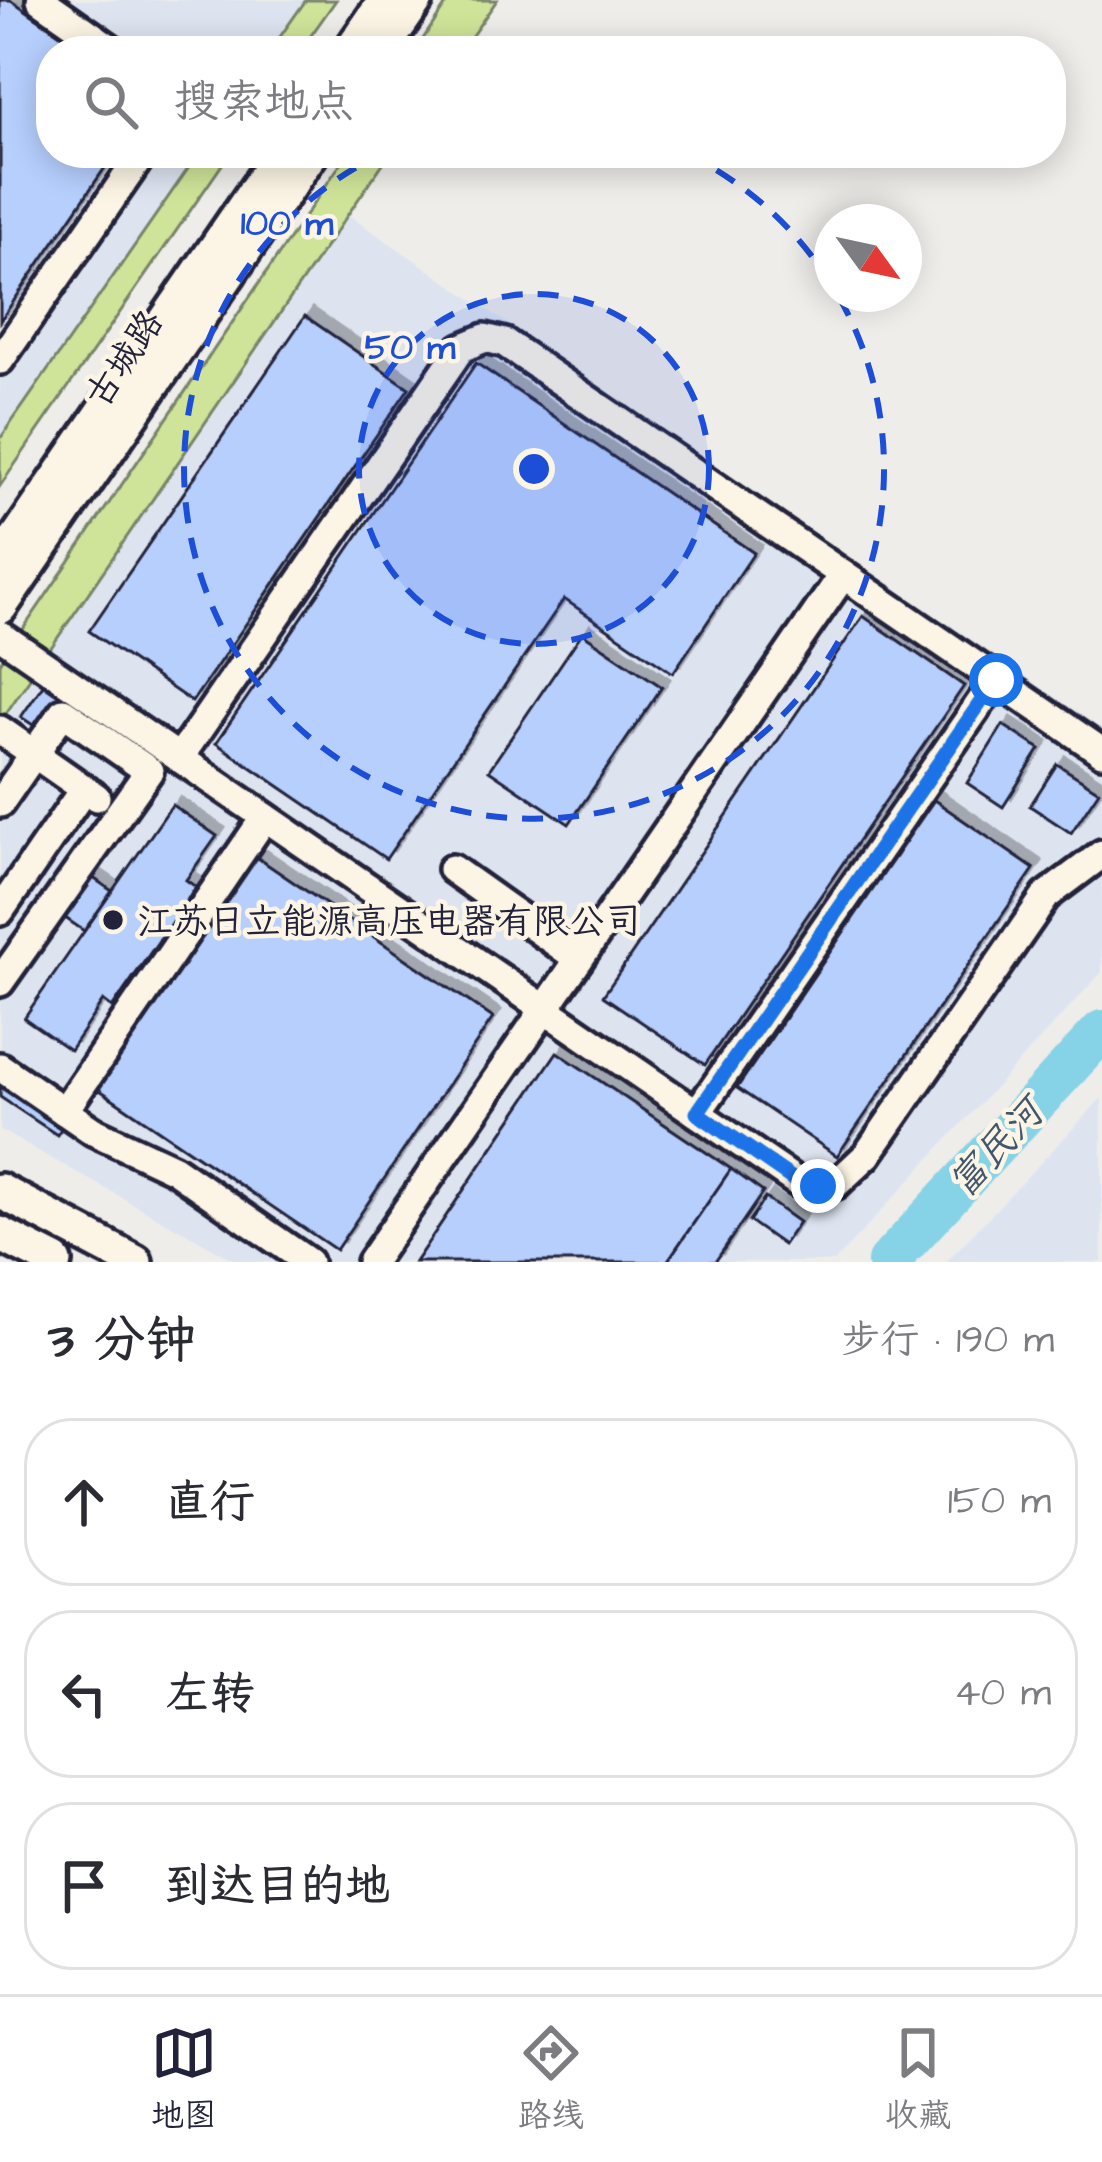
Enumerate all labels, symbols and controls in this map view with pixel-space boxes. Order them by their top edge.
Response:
search box [36,36,1066,168]
icon: search [78,69,144,135]
text: 搜索地点 [174,72,354,134]
text: 100 m [241,198,334,249]
north arrow [814,204,922,312]
street label: 古城路 [74,300,176,418]
text: 50 m [365,322,456,373]
centre of rings [513,448,555,490]
route start [969,653,1023,707]
place label: 江苏日立能源高压电器有限公司 [137,897,641,948]
marker: 江苏日立能源高压电器有限公司 [100,907,126,933]
water label: 富民河 [938,1083,1061,1210]
route end [791,1159,845,1213]
text: 3 分钟 [48,1306,196,1377]
text: 步行 · 190 m [842,1314,1054,1368]
icon: ahead [51,1469,117,1535]
text: 直行 [165,1472,255,1534]
text: 150 m [948,1475,1051,1529]
icon: left [51,1661,117,1727]
text: 左转 [165,1664,255,1726]
text: 40 m [954,1667,1051,1721]
icon: arrive [51,1853,117,1919]
text: 到达目的地 [165,1856,390,1918]
tab: 地图 [151,2020,217,2139]
tab: 路线 [518,2020,584,2139]
tab: 收藏 [885,2020,951,2139]

